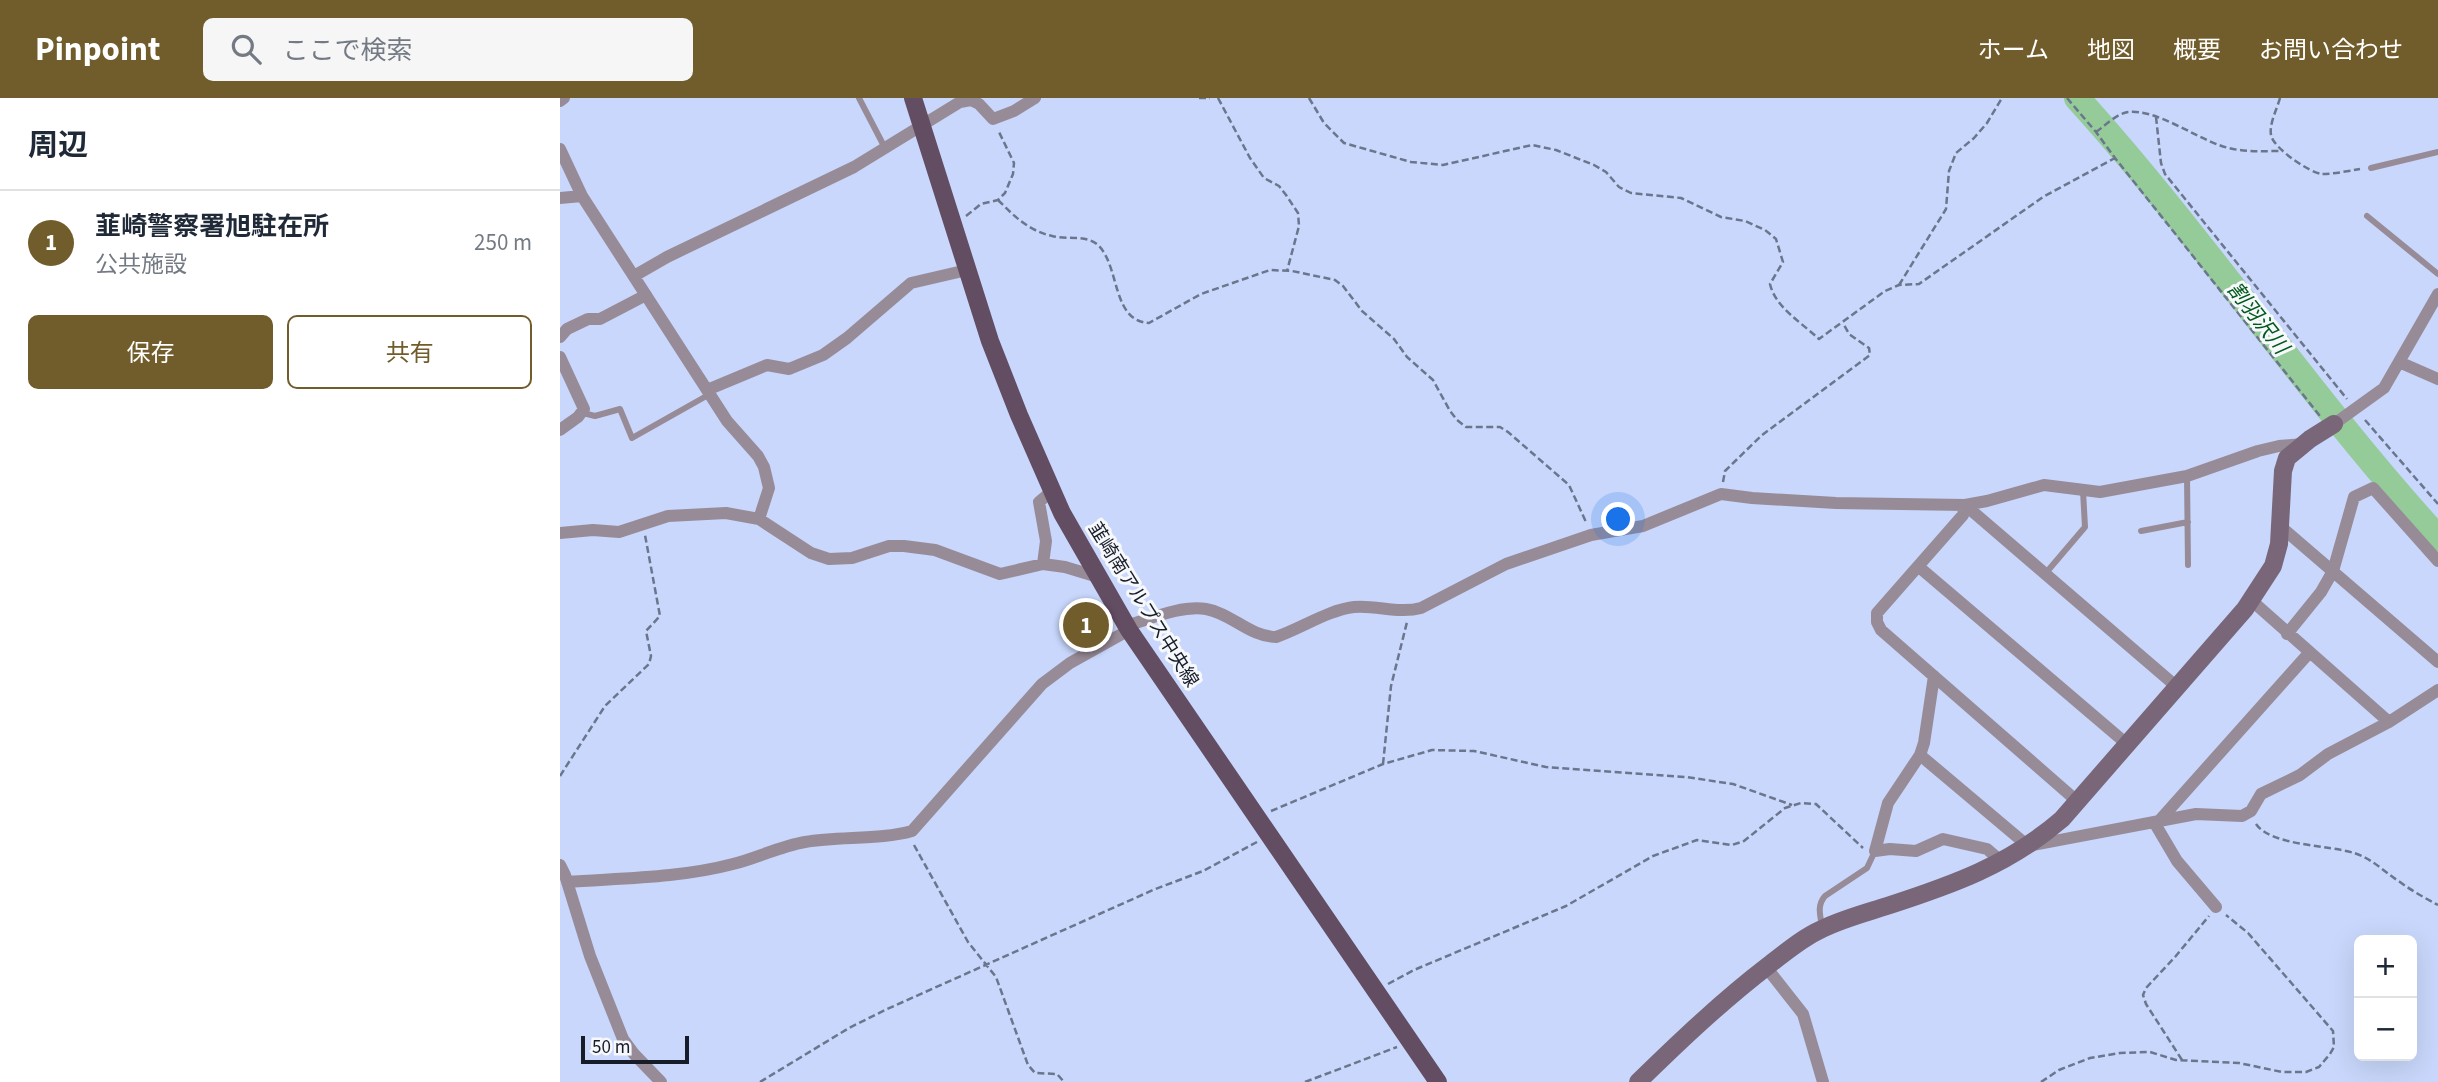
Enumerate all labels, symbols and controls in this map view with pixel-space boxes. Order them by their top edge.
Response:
search box [203,18,693,81]
text: Pinpoint [35,26,161,73]
icon: search [227,30,265,68]
text: ここで検索 [283,32,413,69]
text: ホーム [1978,33,2049,68]
text: 地図 [2087,33,2135,68]
text: 概要 [2173,33,2221,68]
text: お問い合わせ [2259,33,2403,68]
text: 周辺 [28,124,88,167]
text: 韮崎警察署旭駐在所 [95,208,329,245]
text: 1 [45,226,57,259]
text: 250 m [474,226,532,259]
text: 公共施設 [95,248,187,281]
water label: 割羽沢川 [2220,276,2297,362]
button: 保存 [28,315,273,389]
button: 共有 [287,315,532,389]
your location [1601,502,1635,536]
street label: 韮崎南アルプス中央線 [1081,517,1205,693]
pin: 1 [1063,599,1109,651]
map controls [2354,935,2417,1061]
button: + [2354,935,2417,998]
button: − [2354,998,2417,1061]
scale bar [581,1033,690,1065]
text: 50 m [592,1034,630,1061]

